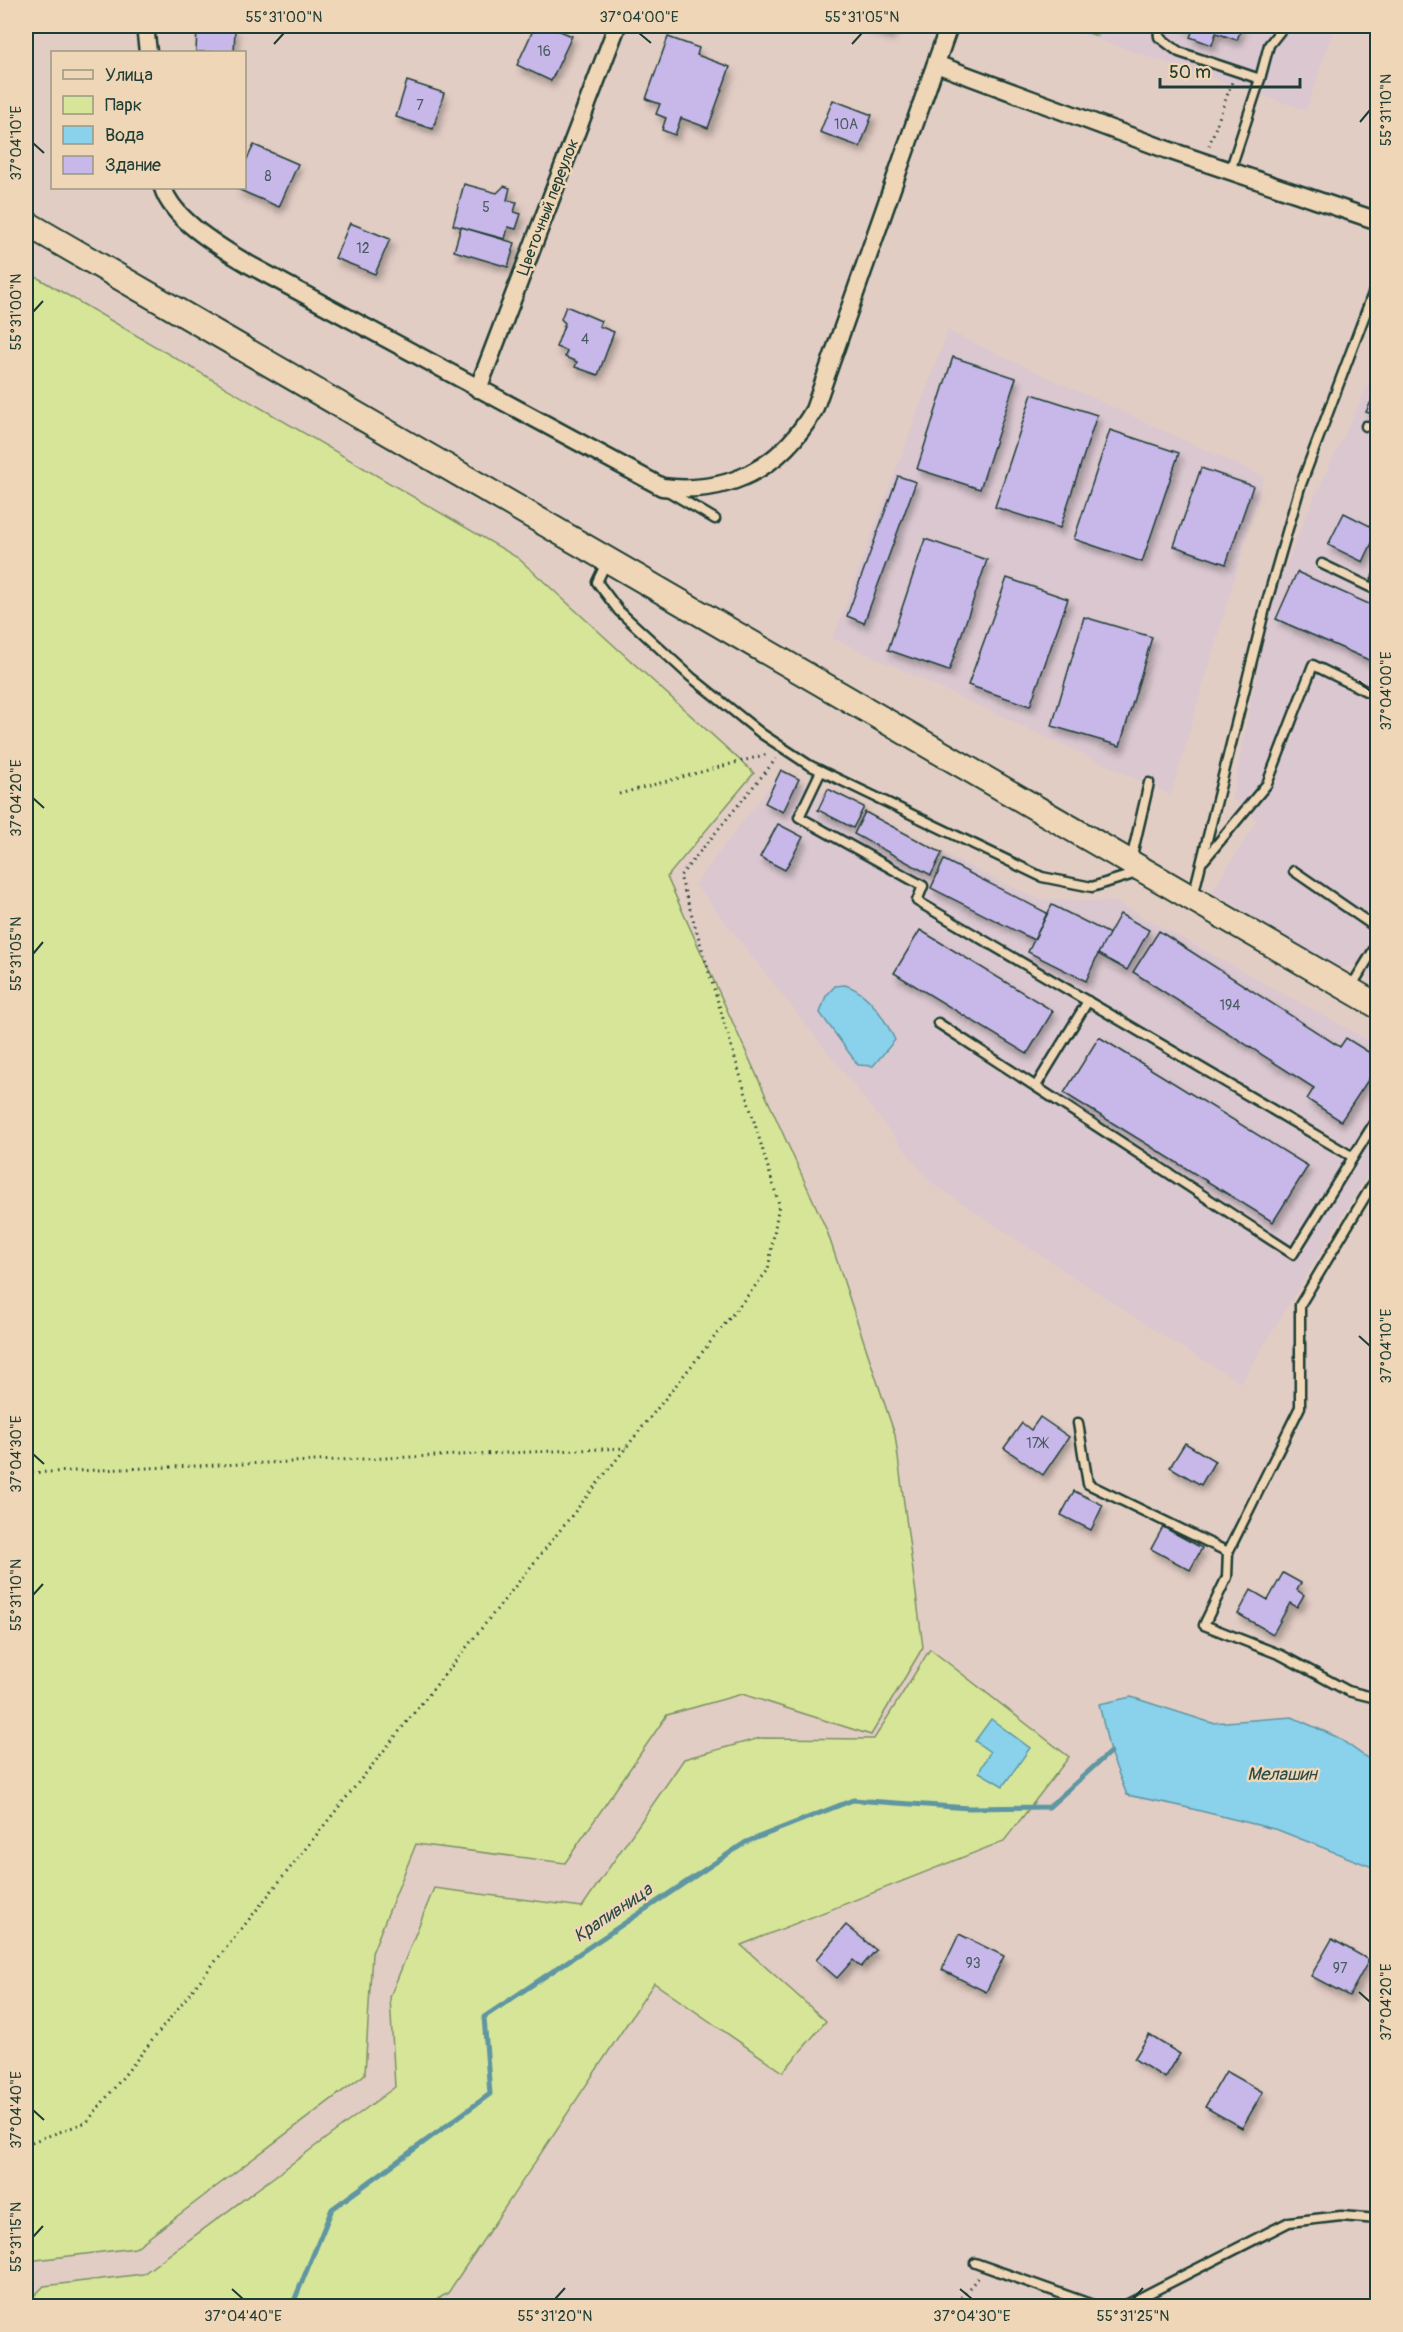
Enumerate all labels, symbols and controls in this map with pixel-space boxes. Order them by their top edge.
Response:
text: 55°31'00"N [246,8,322,27]
text: 37°04'00"E [599,8,679,27]
text: 55°31'05"N [825,8,899,27]
house number: 16 [537,43,551,60]
legend [51,51,246,189]
scale bar [1160,51,1300,89]
text: 50 m [1169,61,1211,84]
text: Улица [105,64,153,87]
text: 55°31'10"N [1377,74,1396,146]
text: Парк [105,94,142,117]
house number: 7 [416,97,424,114]
text: 37°04'10"E [7,105,26,180]
house number: 10А [834,116,858,133]
text: Вода [105,124,144,147]
street label: Цветочный переулок [513,136,583,278]
text: Здание [105,154,161,177]
house number: 8 [264,168,272,185]
house number: 5 [482,199,490,216]
house number: 12 [356,240,370,257]
text: 55°31'00"N [7,274,26,350]
house number: 4 [581,331,589,348]
text: 37°04'00"E [1377,651,1396,731]
text: 37°04'20"E [7,759,26,837]
text: 55°31'05"N [7,917,26,991]
house number: 194 [1220,997,1240,1014]
text: 37°04'10"E [1377,1308,1396,1383]
text: 37°04'30"E [7,1415,26,1493]
house number: 17Ж [1026,1435,1049,1452]
text: 55°31'10"N [7,1559,26,1631]
water label: Мелашин [1247,1763,1319,1786]
water label: Крапивница [569,1877,658,1948]
house number: 93 [965,1955,981,1972]
house number: 97 [1333,1960,1348,1977]
text: 37°04'20"E [1377,1963,1396,2041]
text: 37°04'40"E [7,2071,26,2149]
text: 55°31'15"N [7,2202,26,2272]
text: 37°04'40"E [204,2307,282,2326]
text: 55°31'20"N [518,2307,592,2326]
text: 37°04'30"E [933,2307,1011,2326]
text: 55°31'25"N [1097,2307,1169,2326]

